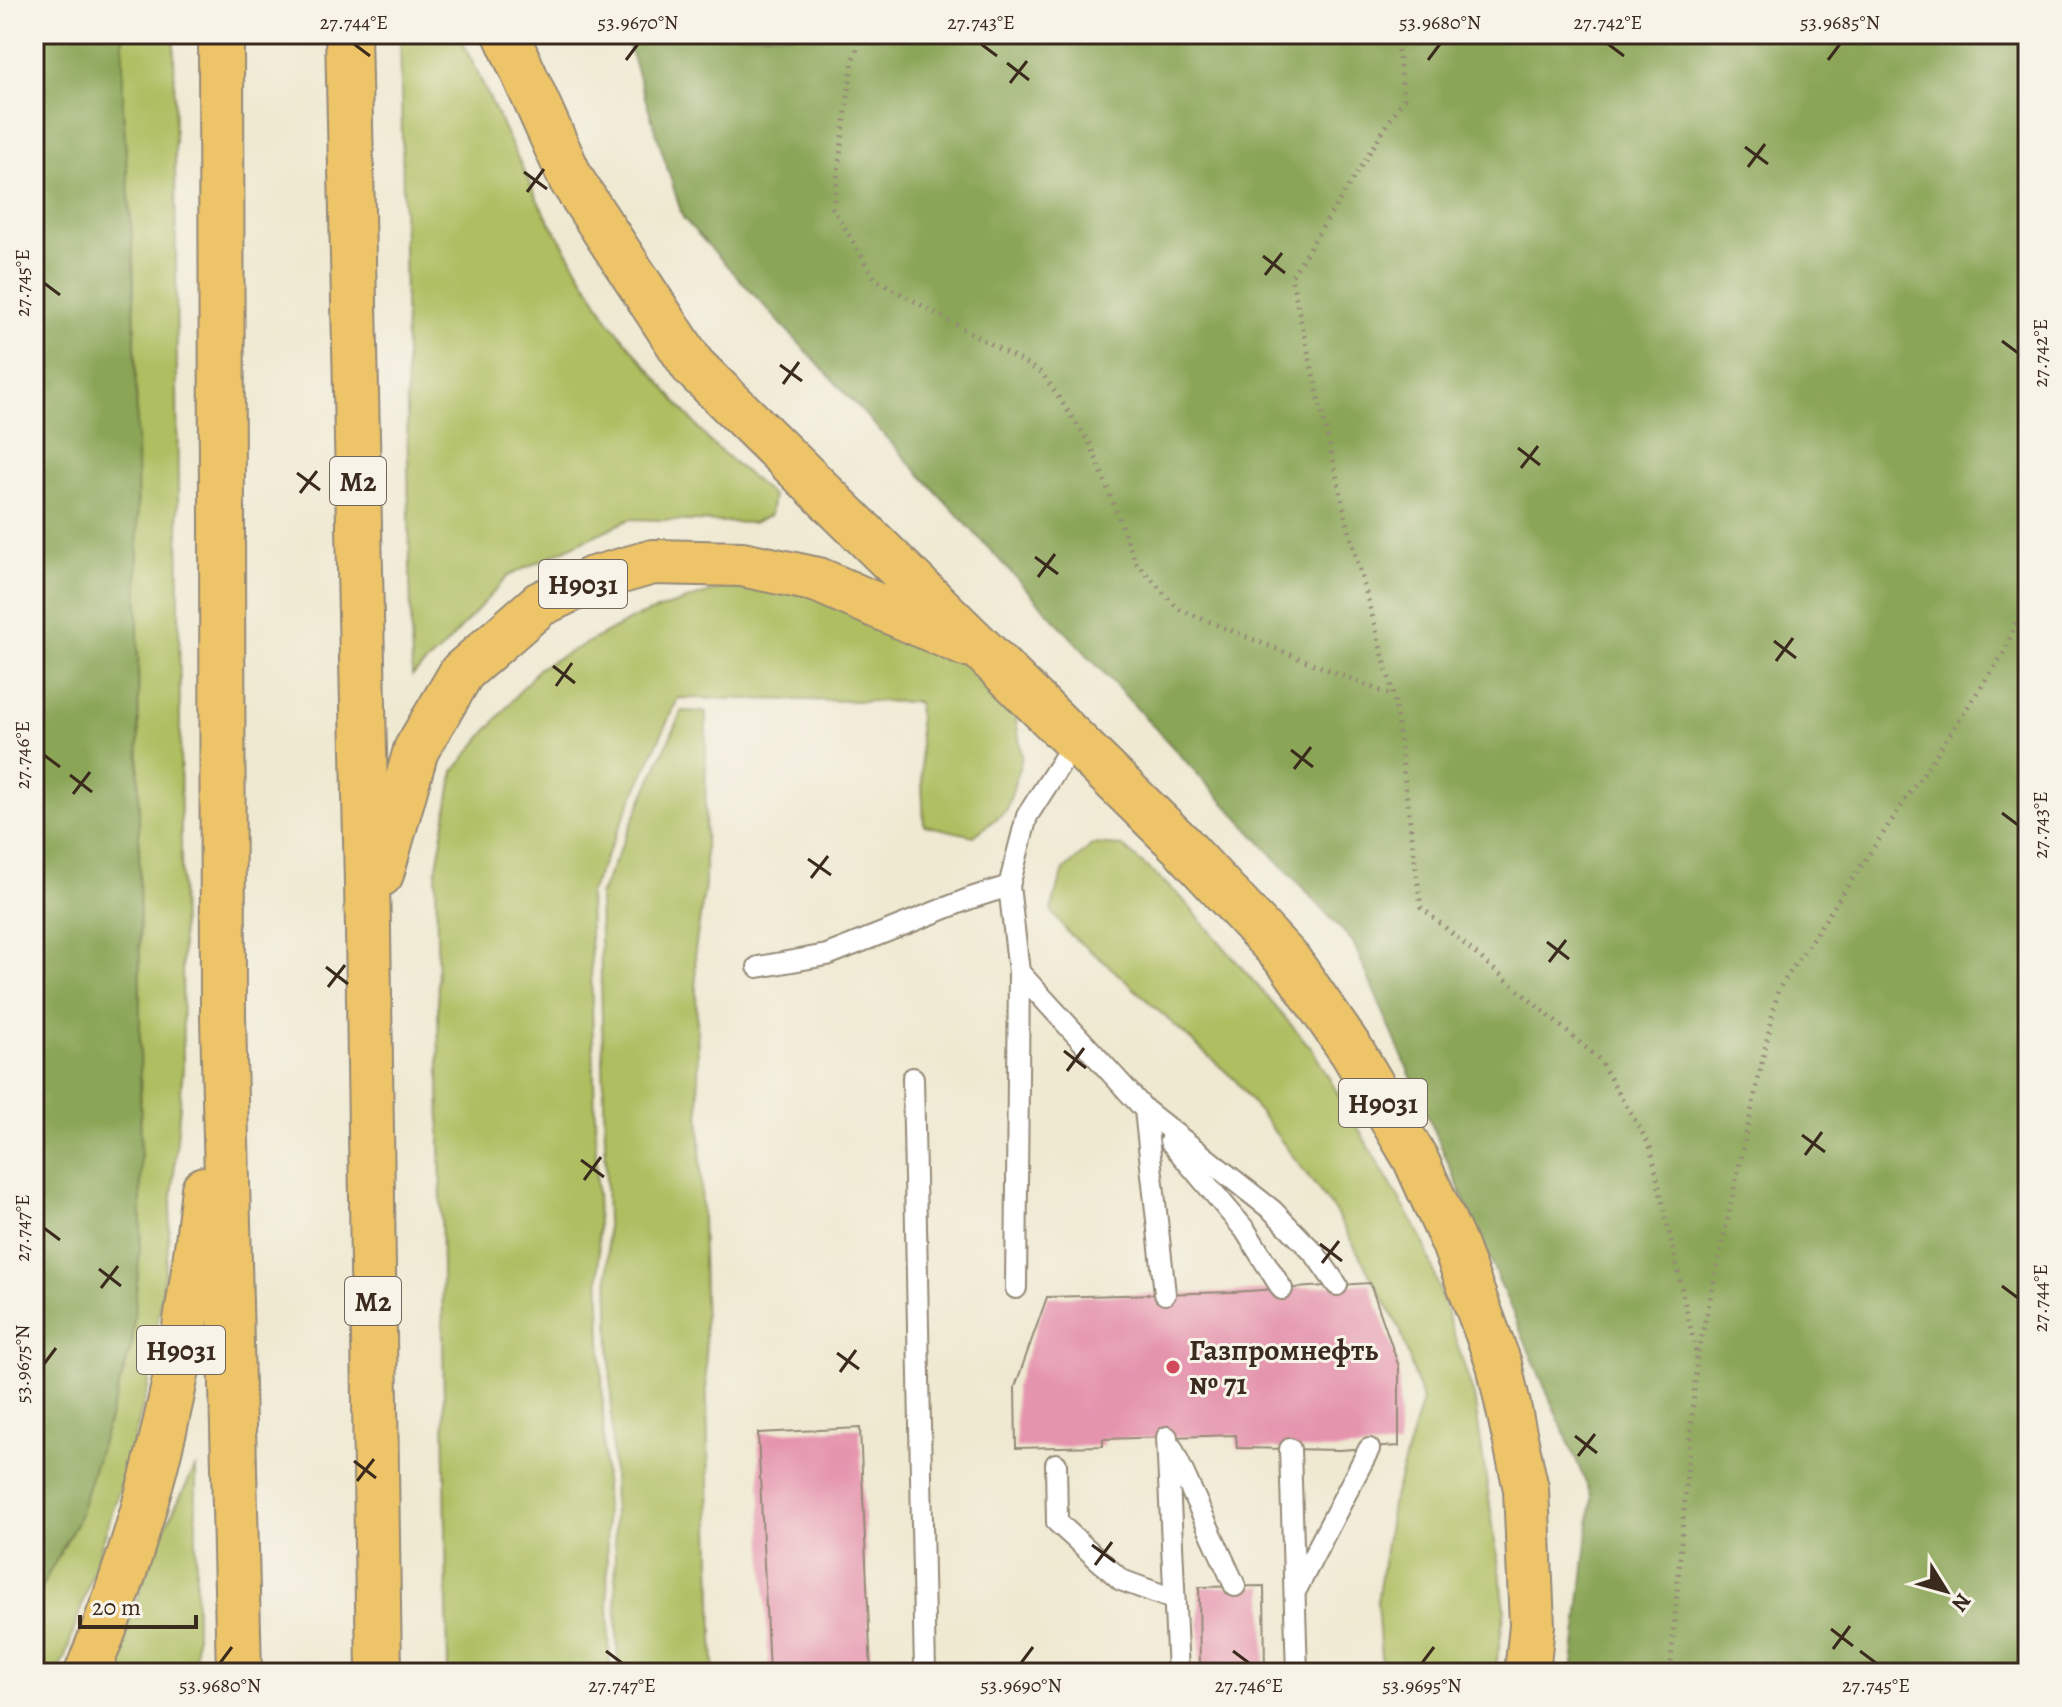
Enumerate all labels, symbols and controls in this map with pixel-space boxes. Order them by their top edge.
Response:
text: 27.744°E [320,9,388,36]
text: 53.9670°N [598,9,678,36]
text: 27.743°E [947,9,1015,36]
text: 53.9680°N [1399,9,1481,36]
text: 27.742°E [1574,9,1642,36]
text: 53.9685°N [1800,9,1880,36]
text: 27.745°E [9,249,36,317]
text: 27.742°E [2027,319,2054,387]
road number: М2 [330,457,386,505]
road number: Н9031 [539,560,627,608]
text: 27.746°E [9,721,36,789]
text: 27.743°E [2027,791,2054,859]
road number: Н9031 [1339,1079,1427,1127]
text: 27.747°E [9,1194,36,1262]
text: 27.744°E [2027,1264,2054,1332]
road number: М2 [345,1277,401,1325]
text: 53.9675°N [9,1325,36,1403]
road number: Н9031 [137,1326,225,1374]
place label: Газпромнефть № 71 [1189,1330,1379,1404]
marker: Газпромнефть № 71 [1164,1358,1182,1376]
north arrow [1906,1551,1986,1631]
scale bar [80,1579,196,1629]
text: N [1944,1587,1978,1618]
text: 20 m [92,1591,141,1623]
text: 53.9680°N [179,1672,261,1699]
text: 27.747°E [588,1672,656,1699]
text: 53.9690°N [980,1672,1062,1699]
text: 27.746°E [1215,1672,1283,1699]
text: 53.9695°N [1382,1672,1462,1699]
text: 27.745°E [1842,1672,1910,1699]

